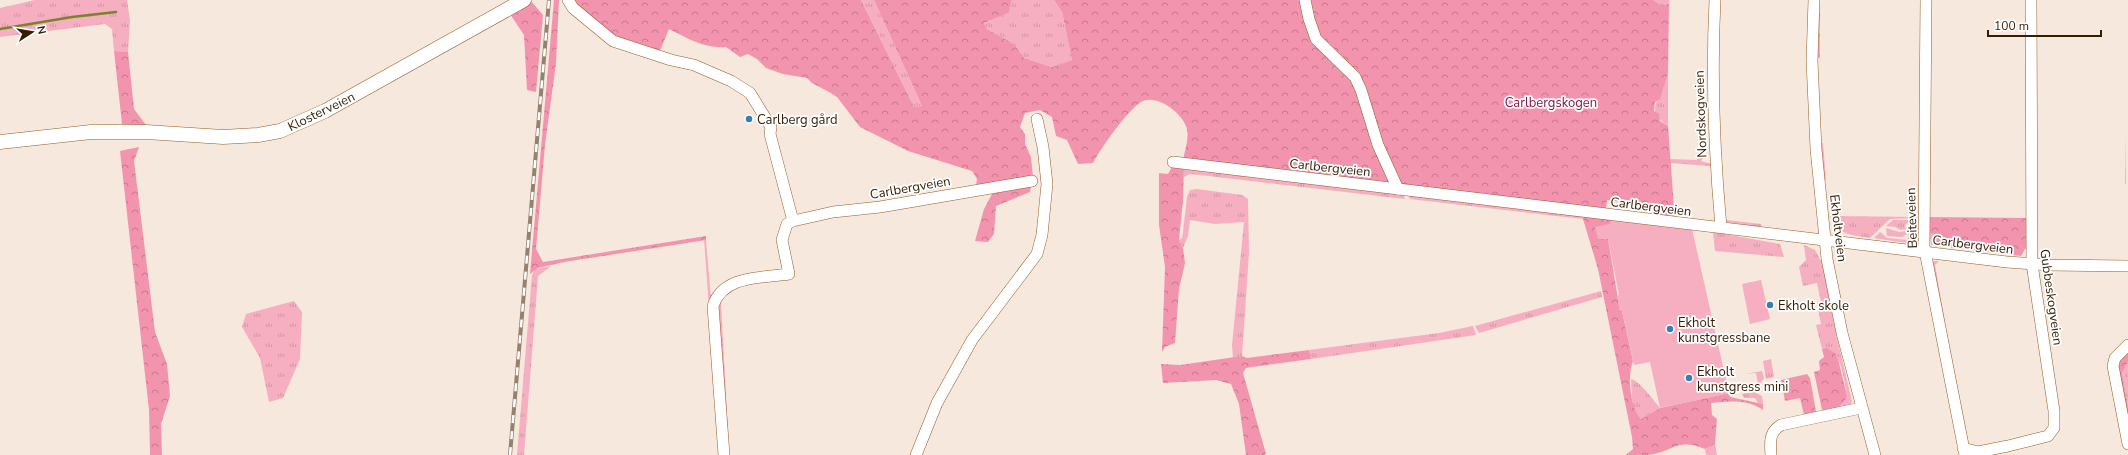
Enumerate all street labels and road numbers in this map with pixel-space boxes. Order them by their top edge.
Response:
street label: Nordskogveien [1690,70,1712,158]
street label: Klosterveien [285,88,358,136]
street label: Carlbergveien [1288,155,1371,181]
street label: Carlbergveien [869,172,952,204]
street label: Beiteveien [1902,187,1922,249]
street label: Carlbergveien [1609,193,1692,221]
street label: Ekholtveien [1825,193,1851,263]
street label: Carlbergveien [1931,231,2014,259]
street label: Gubbeskogveien [2035,248,2067,346]

